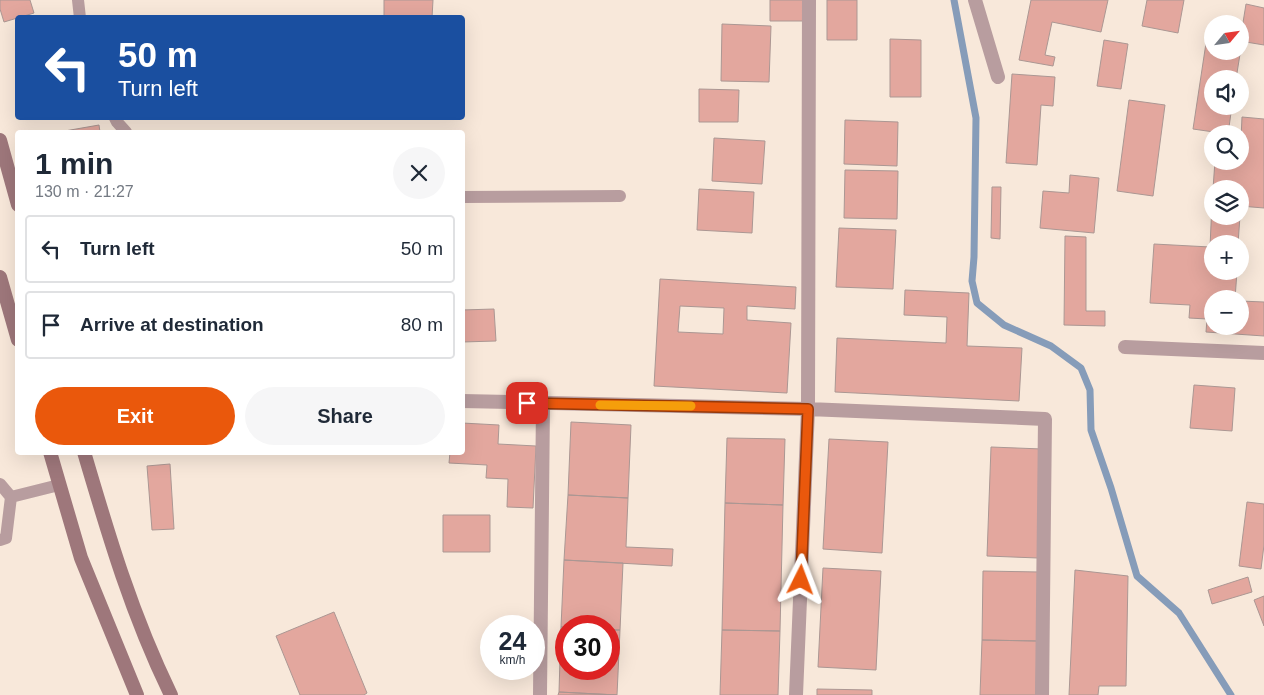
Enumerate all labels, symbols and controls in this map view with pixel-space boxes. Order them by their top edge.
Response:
north arrow [1204,15,1249,60]
map controls [1204,15,1249,335]
icon: left [35,35,100,100]
text: 50 m [118,35,198,74]
button: sound [1204,70,1249,115]
text: Turn left [118,76,198,101]
button: search [1204,125,1249,170]
text: 1 min [35,147,113,180]
button: close [393,147,445,199]
button: layers [1204,180,1249,225]
text: 130 m · 21:27 [35,183,134,200]
icon: left [37,235,65,263]
button: + [1204,235,1249,280]
text: Turn left [80,238,155,259]
text: 50 m [401,238,443,259]
button: − [1204,290,1249,335]
icon: arrive [37,311,65,339]
text: Arrive at destination [80,314,264,335]
text: 80 m [401,314,443,335]
pin [506,382,548,424]
button: Exit [35,387,235,445]
button: Share [245,387,445,445]
icon: arrive [513,389,541,417]
position arrow [774,553,826,605]
speed limit sign: 30 [555,615,620,680]
text: 24 [499,627,526,655]
text: km/h [499,653,526,667]

